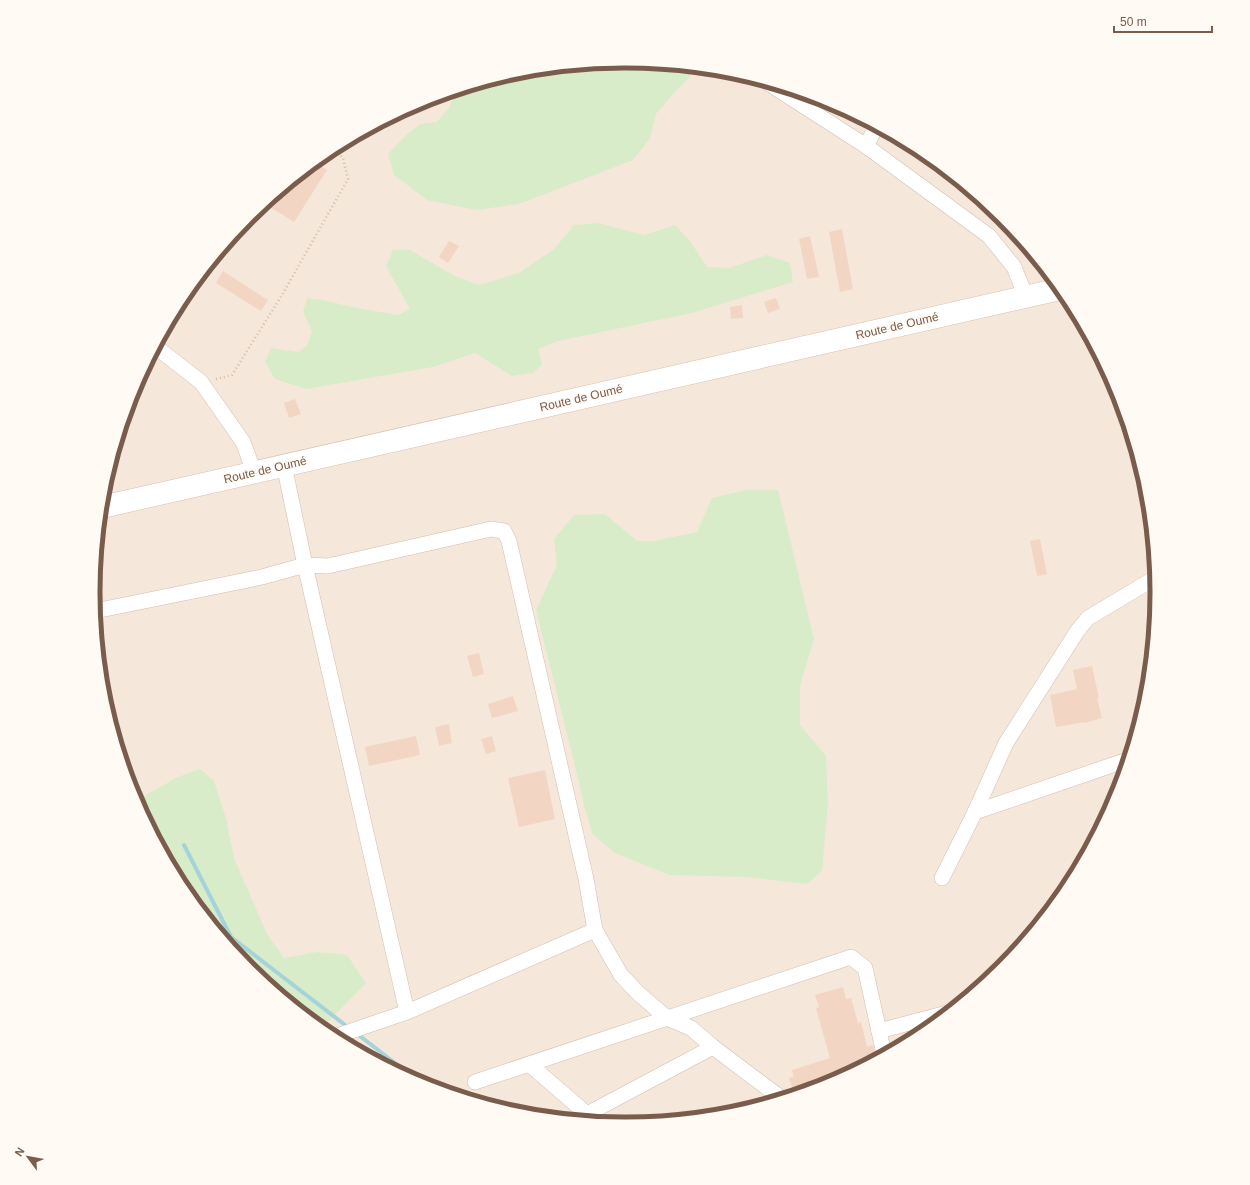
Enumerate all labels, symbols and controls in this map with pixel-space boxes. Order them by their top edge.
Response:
scale bar [1114,8,1212,34]
text: 50 m [1120,15,1147,29]
street label: Route de Oumé [854,310,940,342]
street label: Route de Oumé [538,382,624,414]
street label: Route de Oumé [222,454,308,486]
north arrow [8,1137,48,1177]
text: N [12,1145,27,1158]

